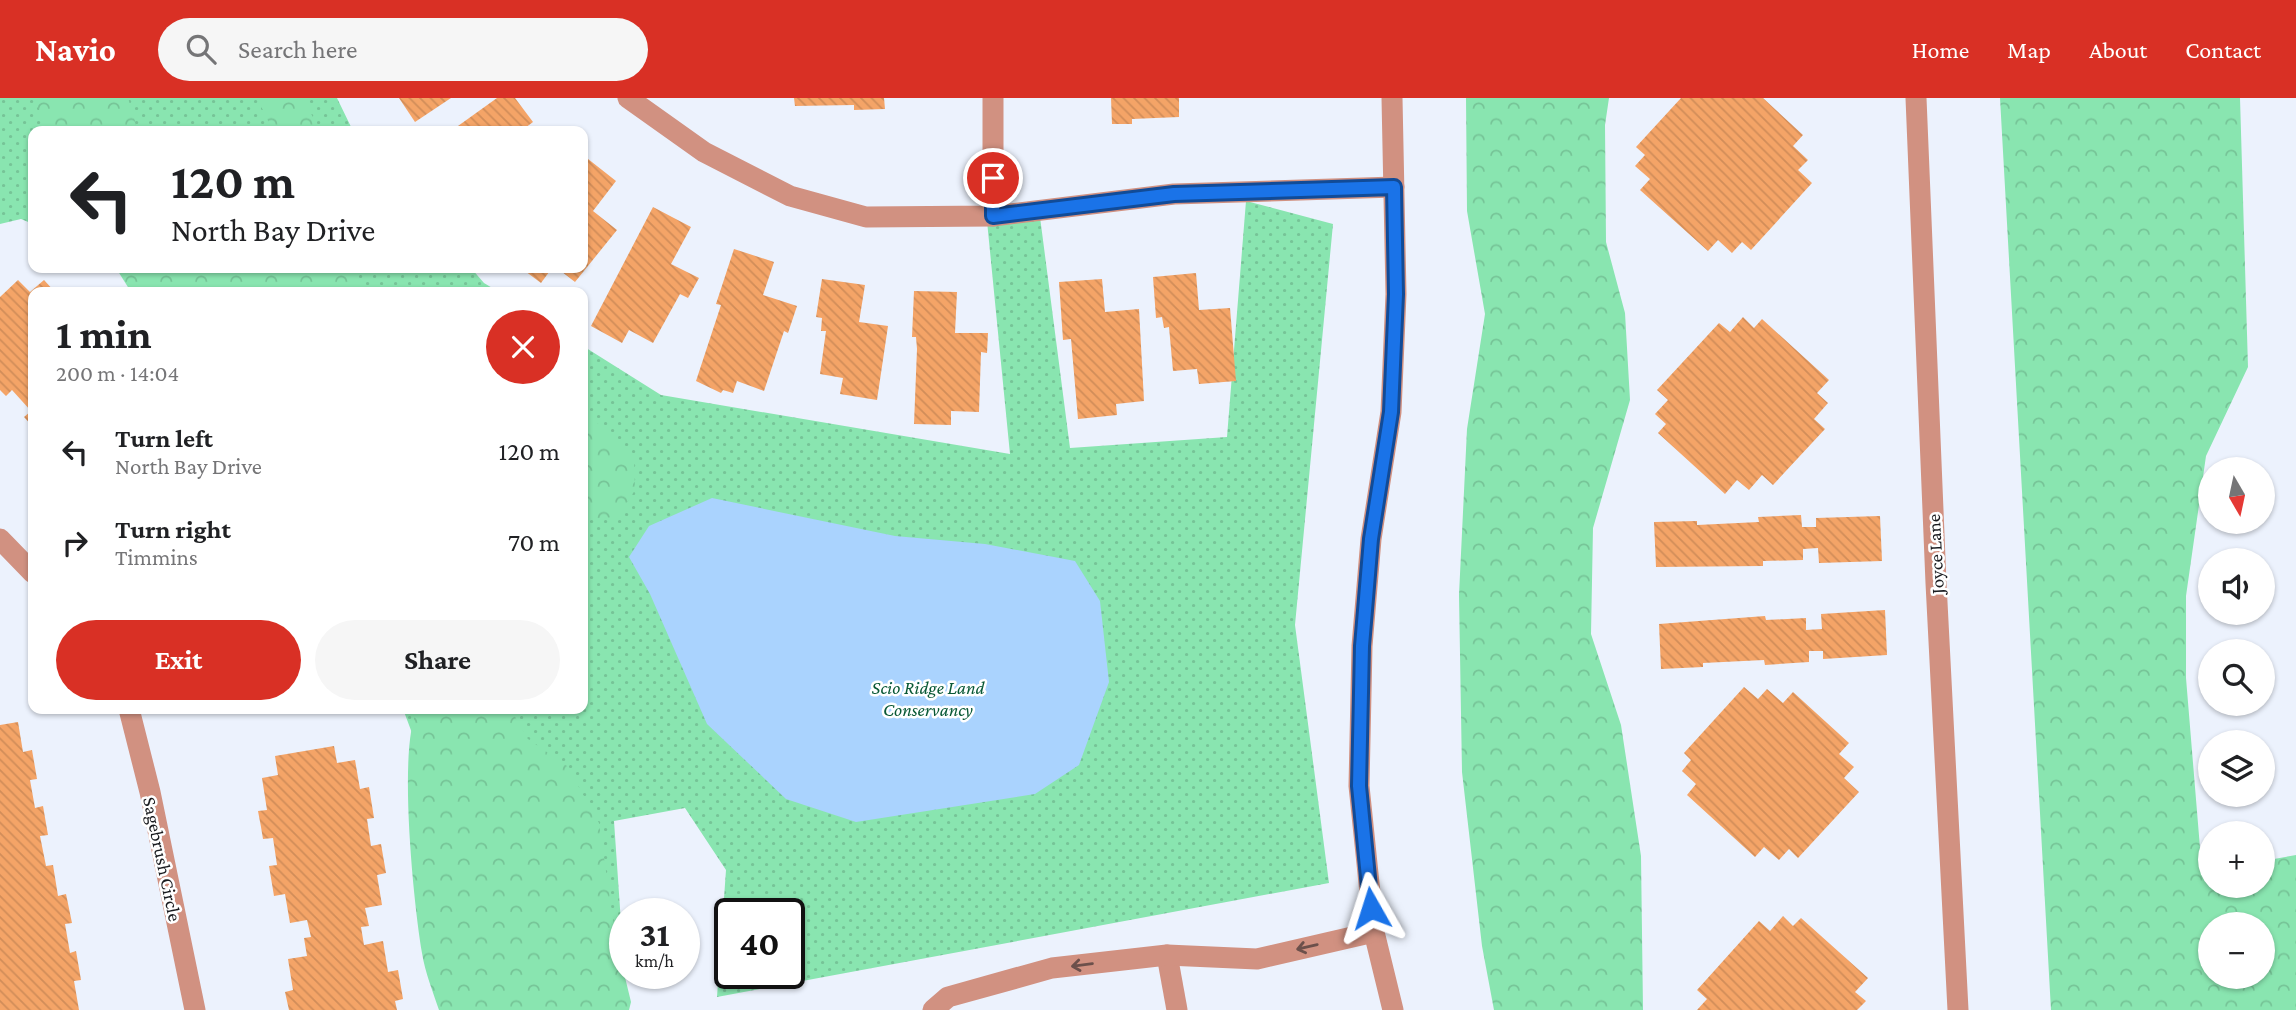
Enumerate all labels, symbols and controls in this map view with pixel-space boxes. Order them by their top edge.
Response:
search box [158,18,648,81]
icon: search [182,30,220,68]
text: Navio [35,31,116,68]
text: Search here [238,35,357,64]
text: Home [1912,36,1969,63]
text: Map [2007,36,2051,63]
text: About [2089,36,2147,63]
text: Contact [2185,36,2261,63]
pin [963,148,1023,208]
icon: left [56,154,147,245]
text: 120 m [171,154,295,209]
icon: arrive [974,159,1012,197]
text: North Bay Drive [171,212,375,248]
text: 1 min [56,310,152,357]
button: close [486,310,560,384]
text: 200 m · 14:04 [56,360,179,386]
text: Turn left [115,424,213,453]
icon: left [56,433,94,471]
text: 120 m [499,437,560,466]
text: North Bay Drive [115,453,262,479]
north arrow [2198,457,2275,534]
map controls [2198,457,2275,989]
street label: Joyce Lane [1923,513,1948,597]
text: Turn right [115,515,231,544]
icon: right [56,524,94,562]
text: 70 m [508,528,560,557]
text: Timmins [115,544,198,570]
button: sound [2198,548,2275,625]
button: Exit [56,620,301,700]
button: Share [315,620,560,700]
button: search [2198,639,2275,716]
park label: Scio Ridge Land Conservancy [872,677,986,720]
button: layers [2198,730,2275,807]
street label: Sagebrush Circle [139,795,186,923]
button: + [2198,821,2275,898]
position arrow [1334,871,1408,945]
speed limit sign: 40 [714,898,805,989]
button: − [2198,912,2275,989]
text: 31 [639,915,670,954]
one-way arrow [1296,941,1319,955]
text: km/h [635,951,674,971]
one-way arrow [1071,958,1094,971]

